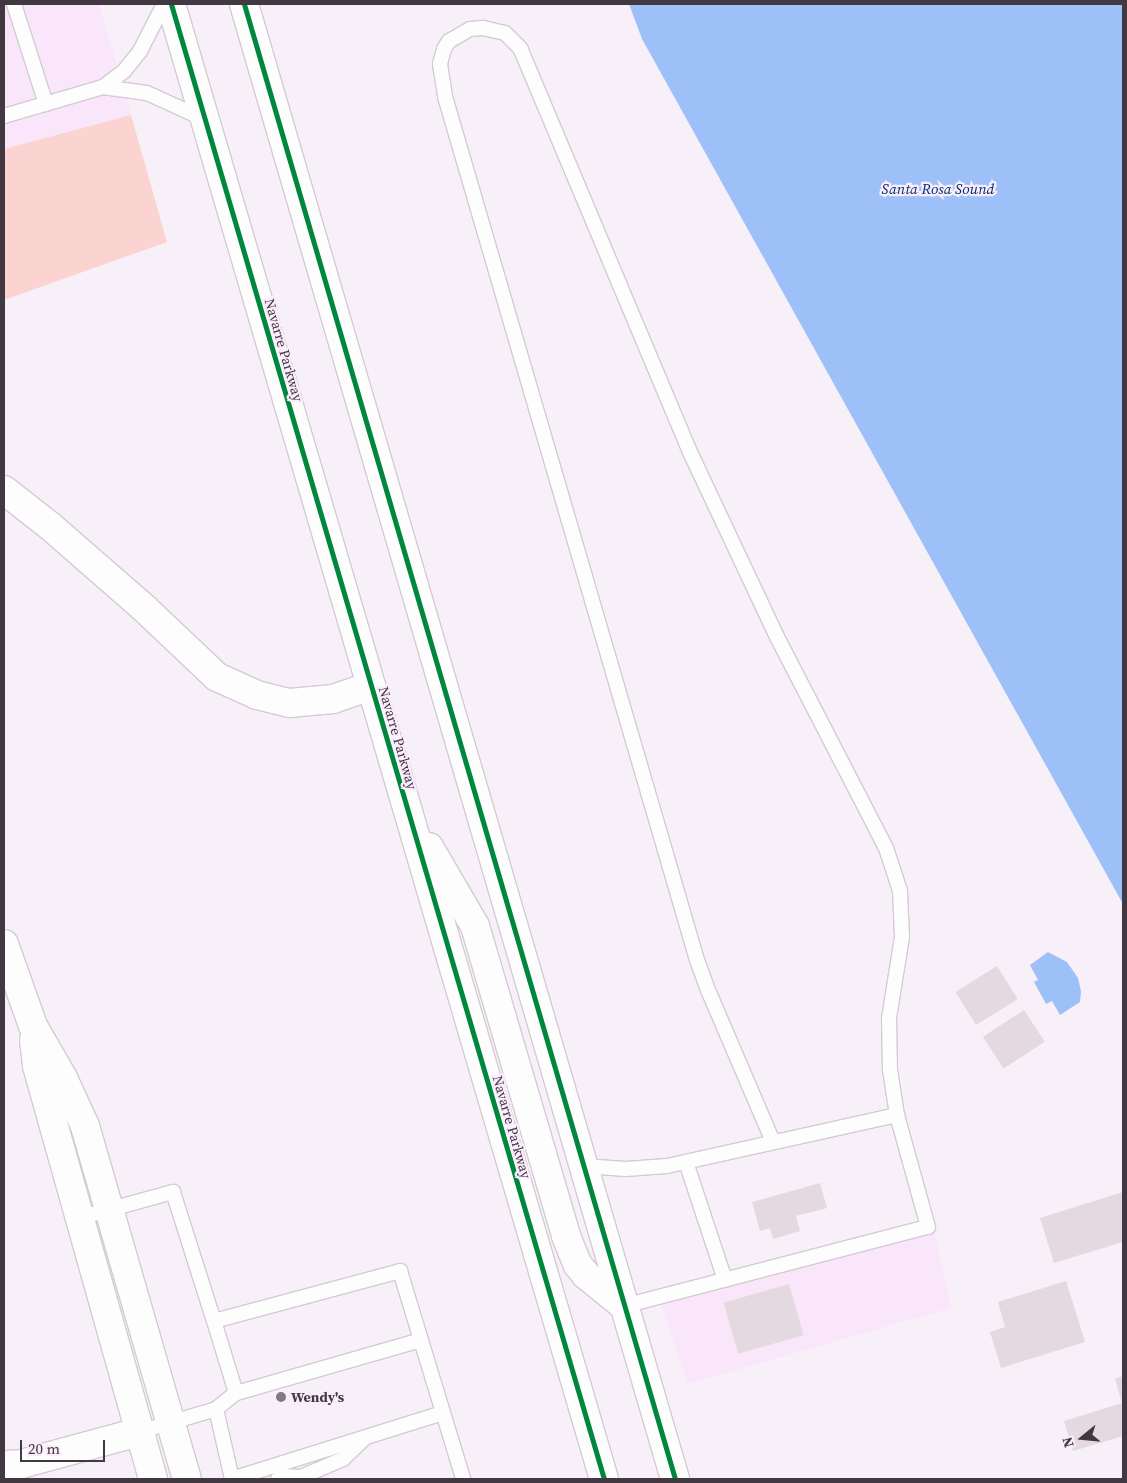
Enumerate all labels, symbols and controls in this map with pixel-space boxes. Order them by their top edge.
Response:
water label: Santa Rosa Sound [882,180,994,198]
street label: Navarre Parkway [261,297,307,403]
street label: Navarre Parkway [375,685,421,791]
street label: Navarre Parkway [489,1074,535,1180]
place label: Wendy's [291,1389,344,1405]
marker: Wendy's [275,1391,287,1403]
north arrow [1057,1413,1107,1463]
scale bar [22,1430,108,1462]
text: N [1057,1435,1079,1450]
text: 20 m [28,1438,60,1459]

